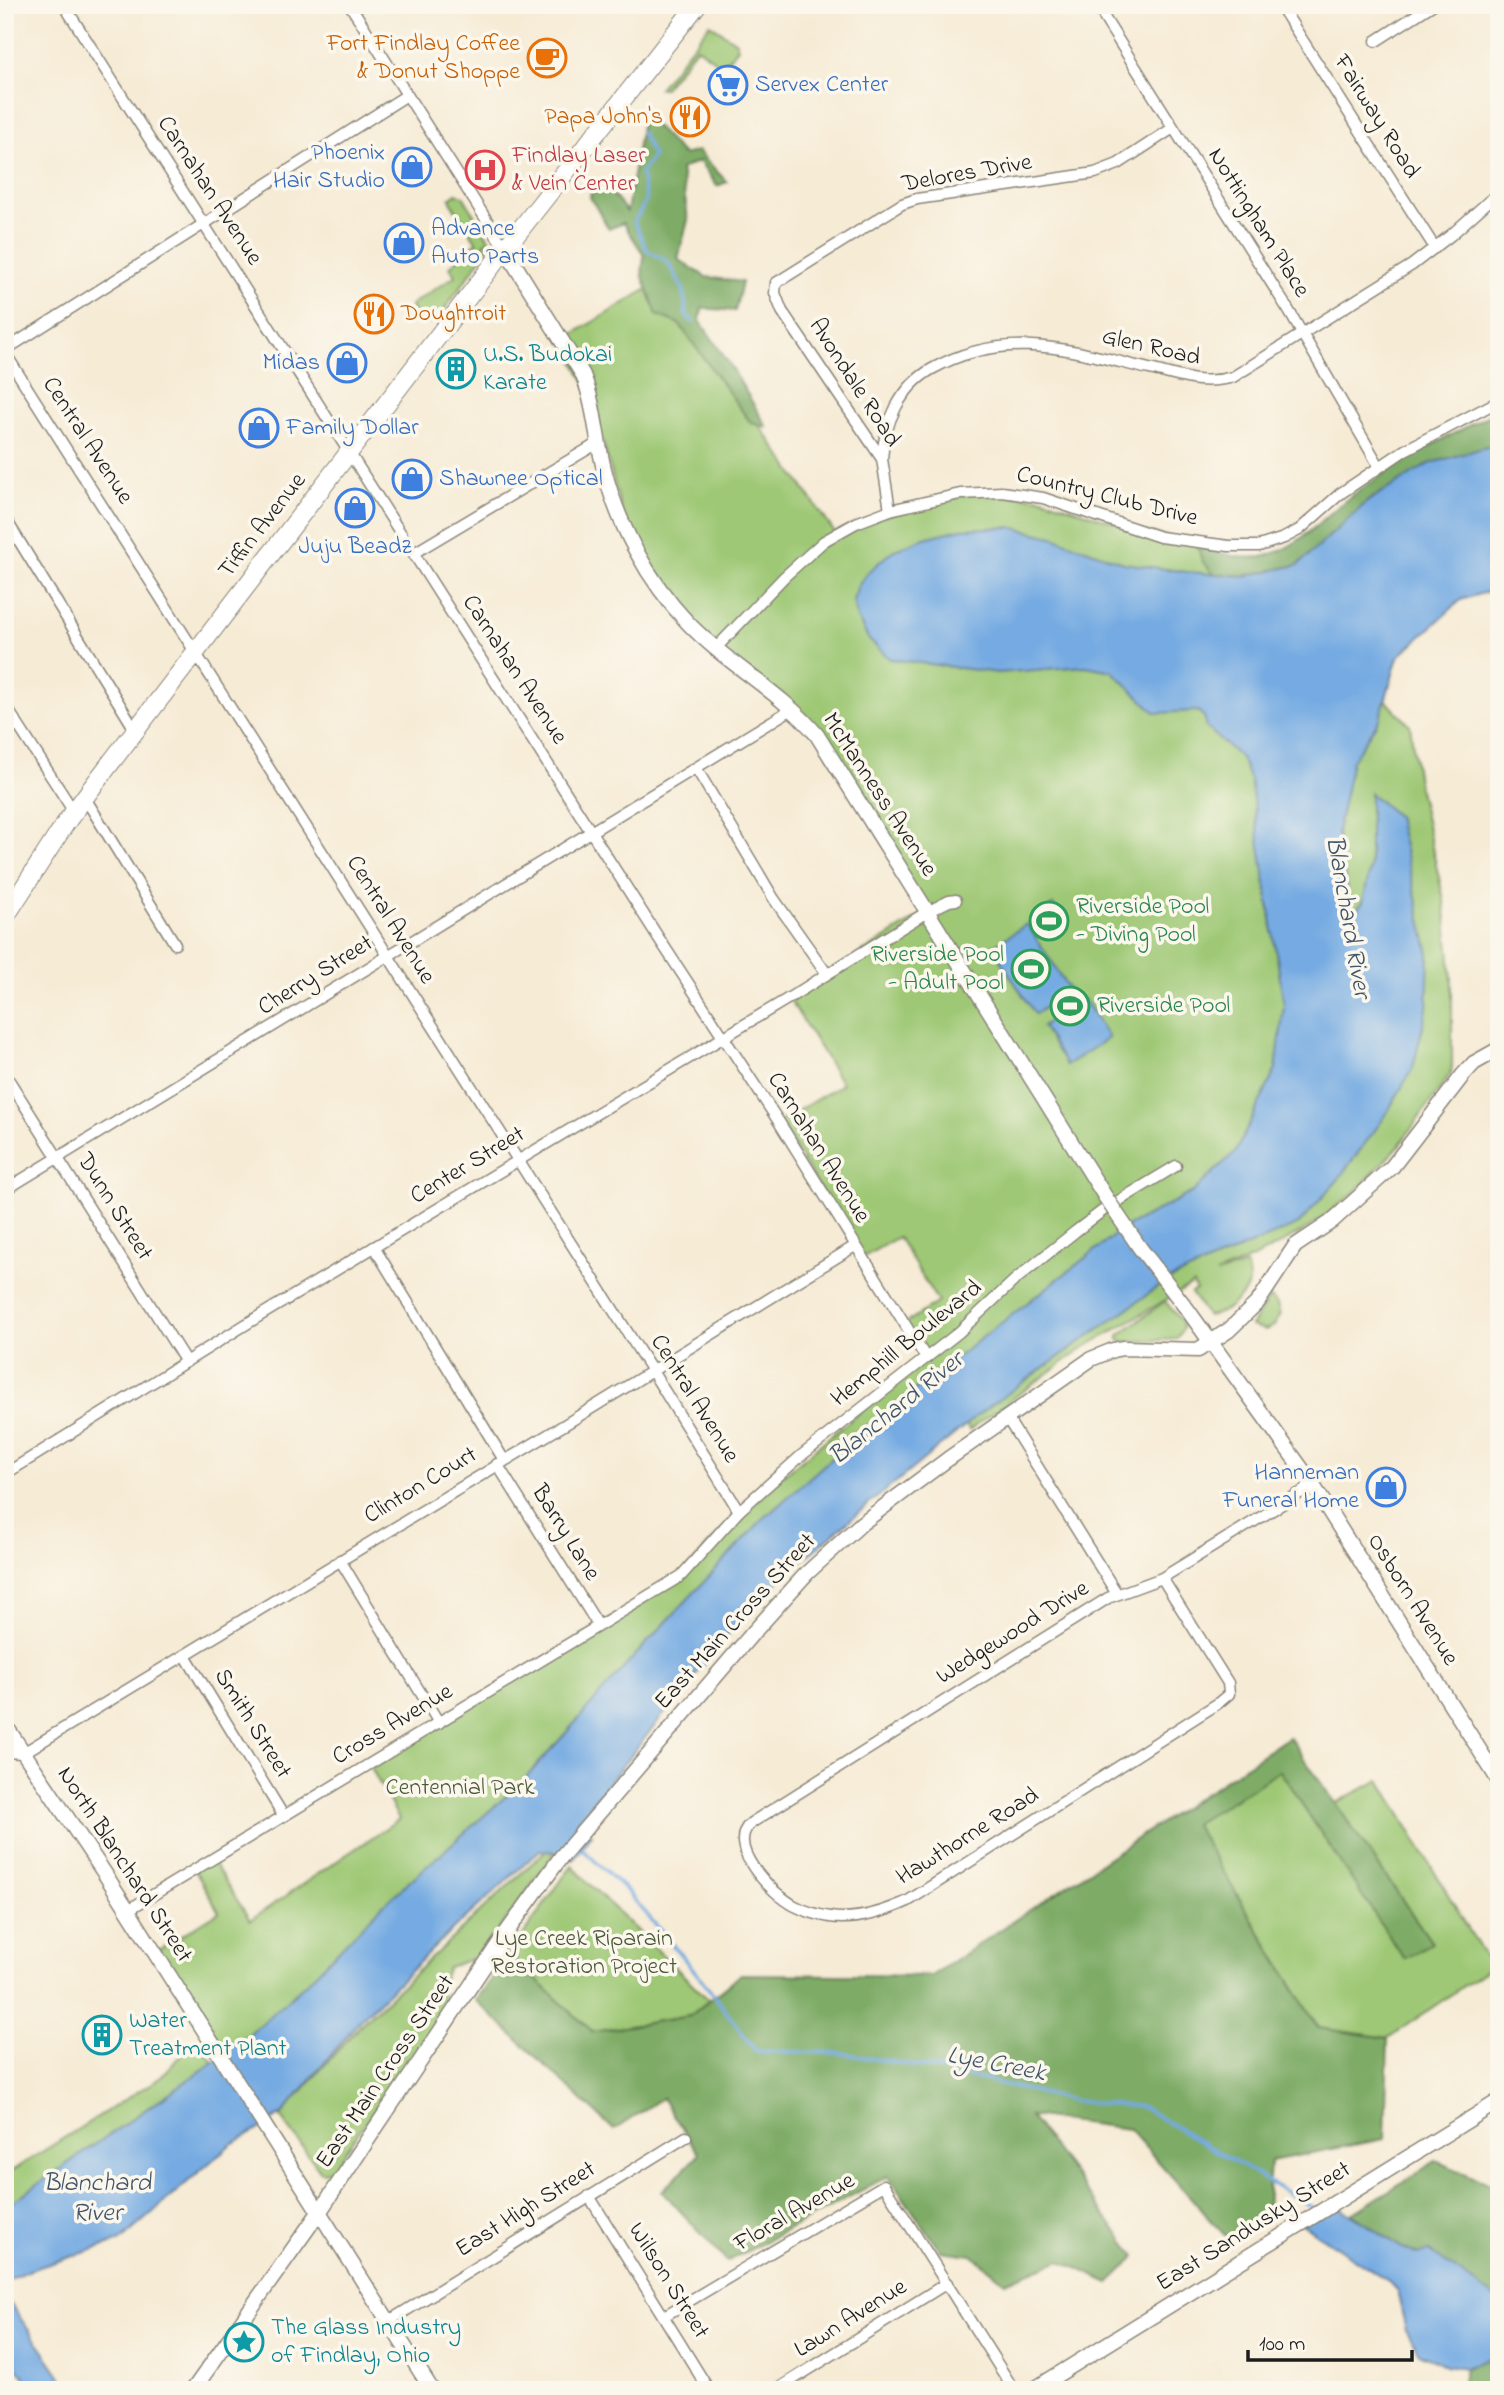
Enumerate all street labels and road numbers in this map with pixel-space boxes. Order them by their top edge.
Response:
street label: Fairway Road [1323,47,1428,187]
street label: Carnahan Avenue [147,109,271,273]
street label: Nottingham Place [1198,141,1318,305]
street label: Delores Drive [898,145,1035,203]
street label: Avondale Road [799,311,909,455]
street label: Glen Road [1098,320,1204,376]
street label: Central Avenue [33,370,142,512]
street label: Country Club Drive [1012,458,1202,537]
street label: Tiffin Avenue [210,465,316,586]
street label: Carnahan Avenue [452,588,576,752]
street label: McManness Avenue [813,706,945,884]
street label: Central Avenue [336,849,444,991]
street label: Cherry Street [252,927,381,1026]
street label: Carnahan Avenue [757,1066,879,1231]
street label: Center Street [404,1118,532,1214]
street label: Dunn Street [66,1145,161,1268]
street label: Hemphill Boulevard [824,1272,991,1416]
street label: Central Avenue [640,1328,748,1470]
street label: Clinton Court [358,1438,484,1534]
street label: Barry Lane [520,1477,609,1589]
street label: East Main Cross Street [647,1526,825,1718]
street label: Osborn Avenue [1357,1527,1467,1673]
street label: Wedgewood Drive [930,1572,1096,1694]
street label: Smith Street [204,1662,300,1786]
street label: Cross Avenue [326,1675,460,1775]
street label: North Blanchard Street [47,1760,201,1970]
street label: Hawthorne Road [890,1779,1047,1895]
street label: East Main Cross Street [308,1968,464,2176]
street label: East High Street [449,2153,603,2267]
street label: East Sandusky Street [1150,2153,1359,2302]
street label: Floral Avenue [727,2164,862,2262]
street label: Wilson Street [618,2216,718,2346]
street label: Lawn Avenue [788,2270,914,2368]

